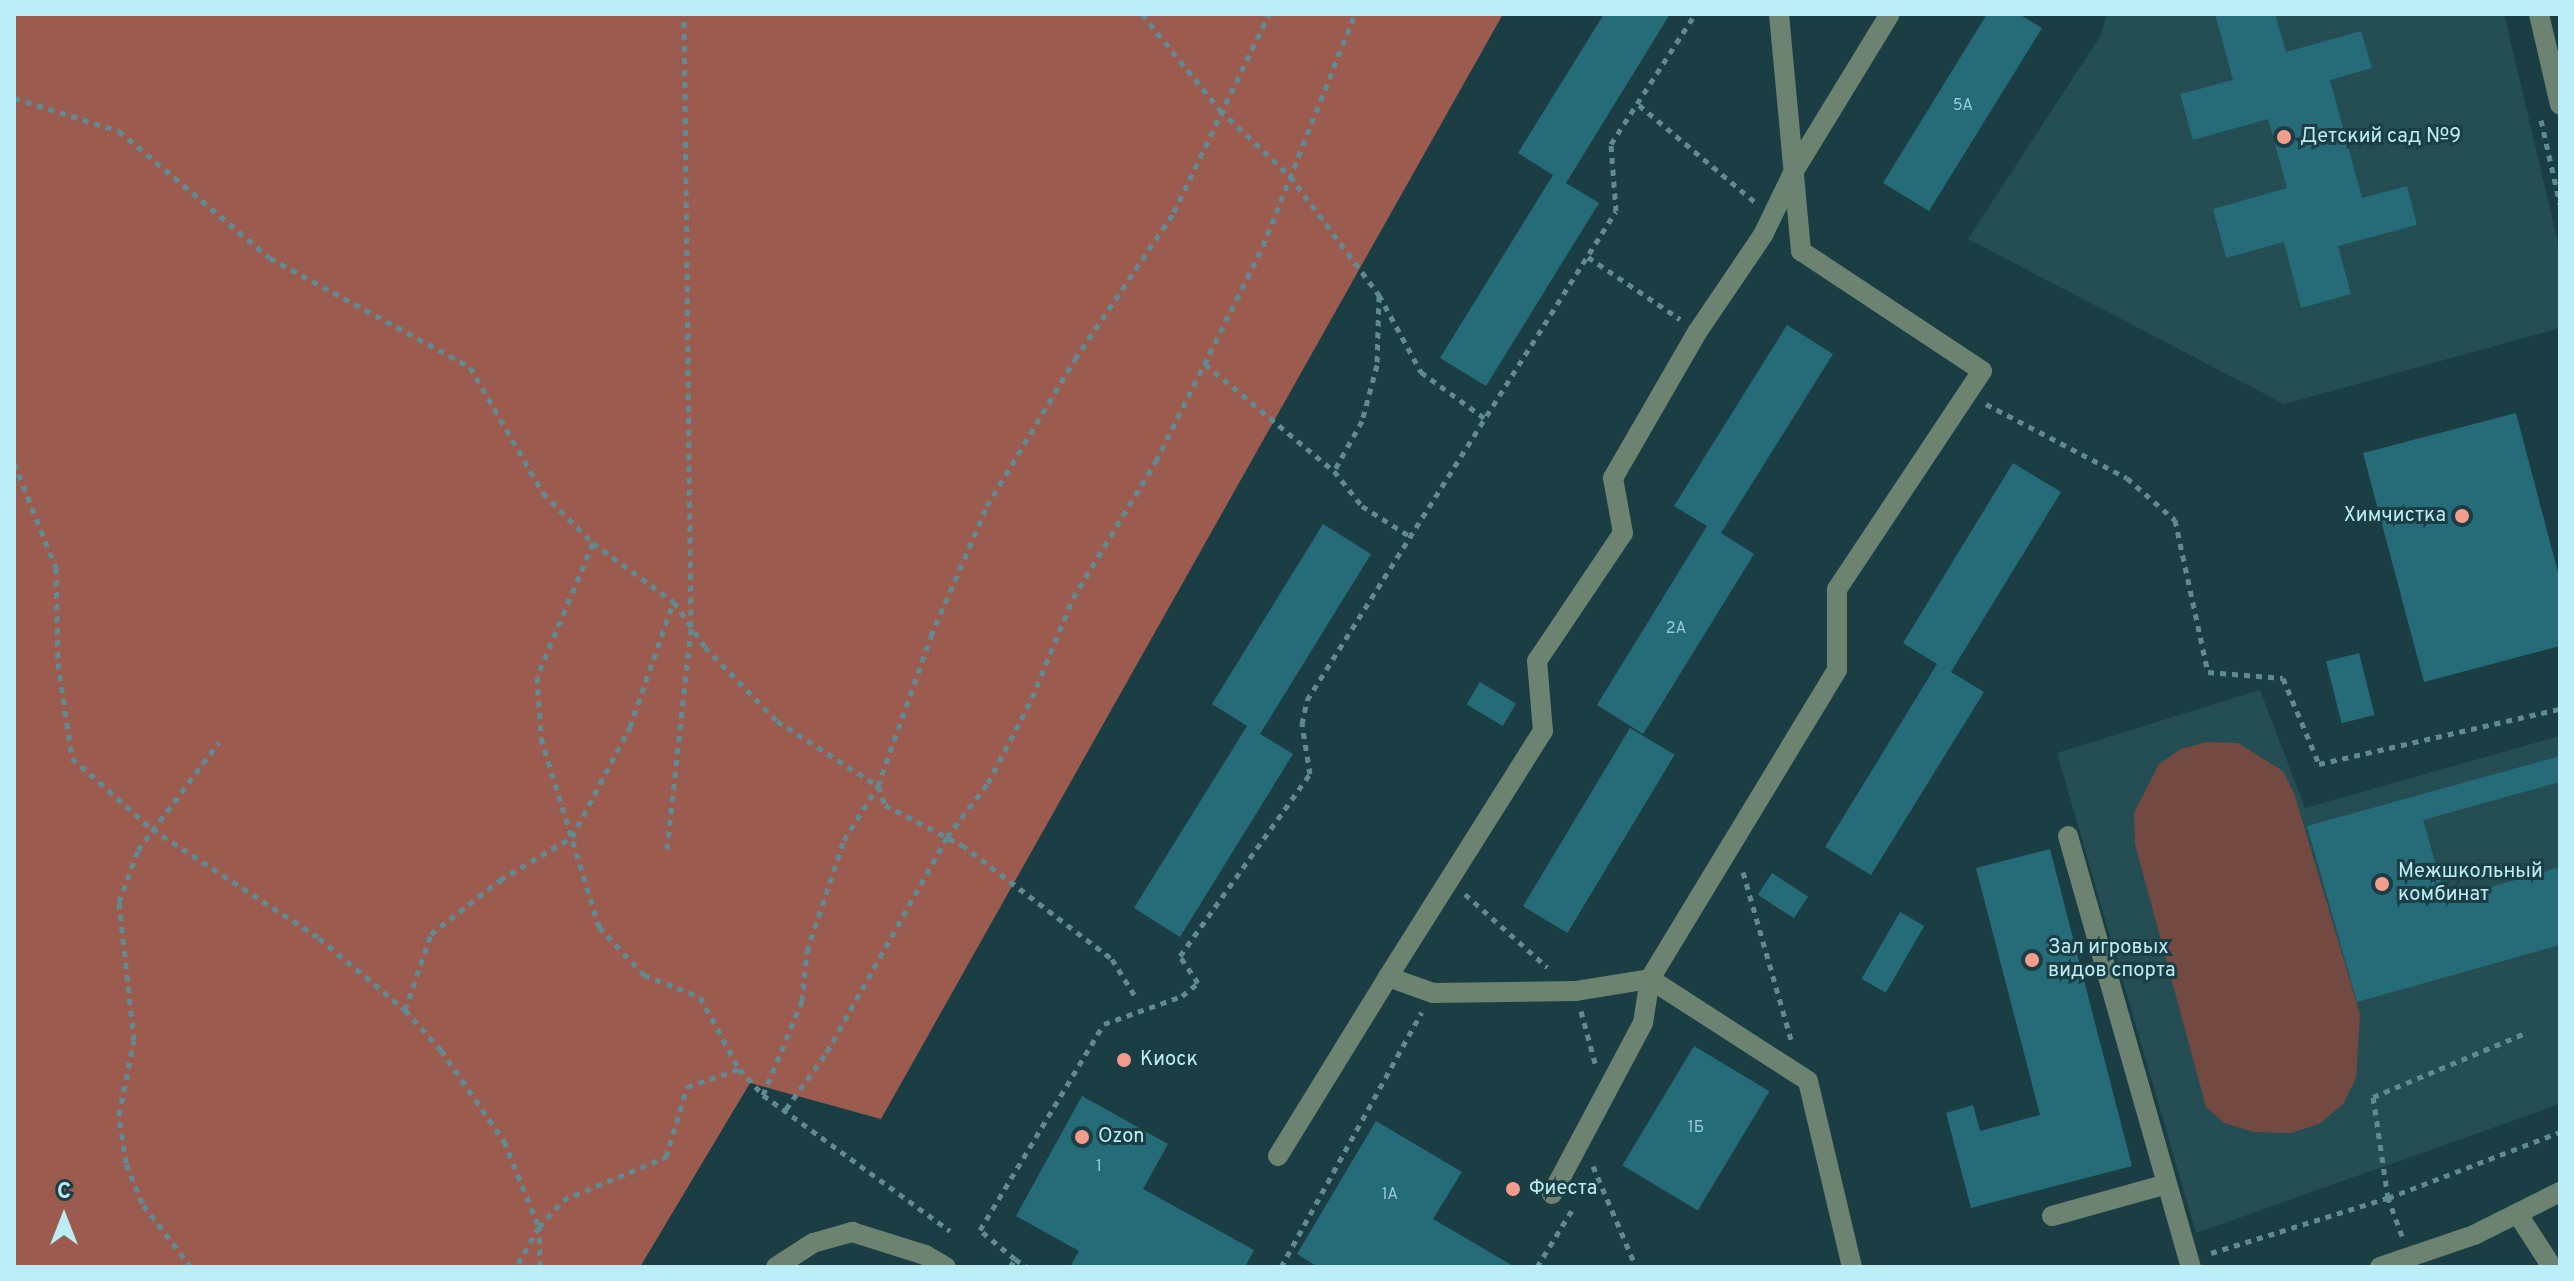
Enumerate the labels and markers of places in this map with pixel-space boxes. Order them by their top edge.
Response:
place label: Детский сад №9 [2300,125,2461,149]
marker: Детский сад №9 [2275,128,2293,146]
place label: Химчистка [2344,504,2446,528]
marker: Химчистка [2453,507,2471,525]
place label: Межшкольный комбинат [2398,860,2543,907]
marker: Межшкольный комбинат [2373,875,2391,893]
place label: Зал игровых видов спорта [2048,936,2176,983]
marker: Зал игровых видов спорта [2023,951,2041,969]
place label: Киоск [1140,1048,1198,1072]
marker: Киоск [1115,1051,1133,1069]
place label: Ozon [1098,1125,1144,1149]
marker: Ozon [1073,1128,1091,1146]
place label: Фиеста [1529,1177,1597,1201]
marker: Фиеста [1504,1180,1522,1198]

